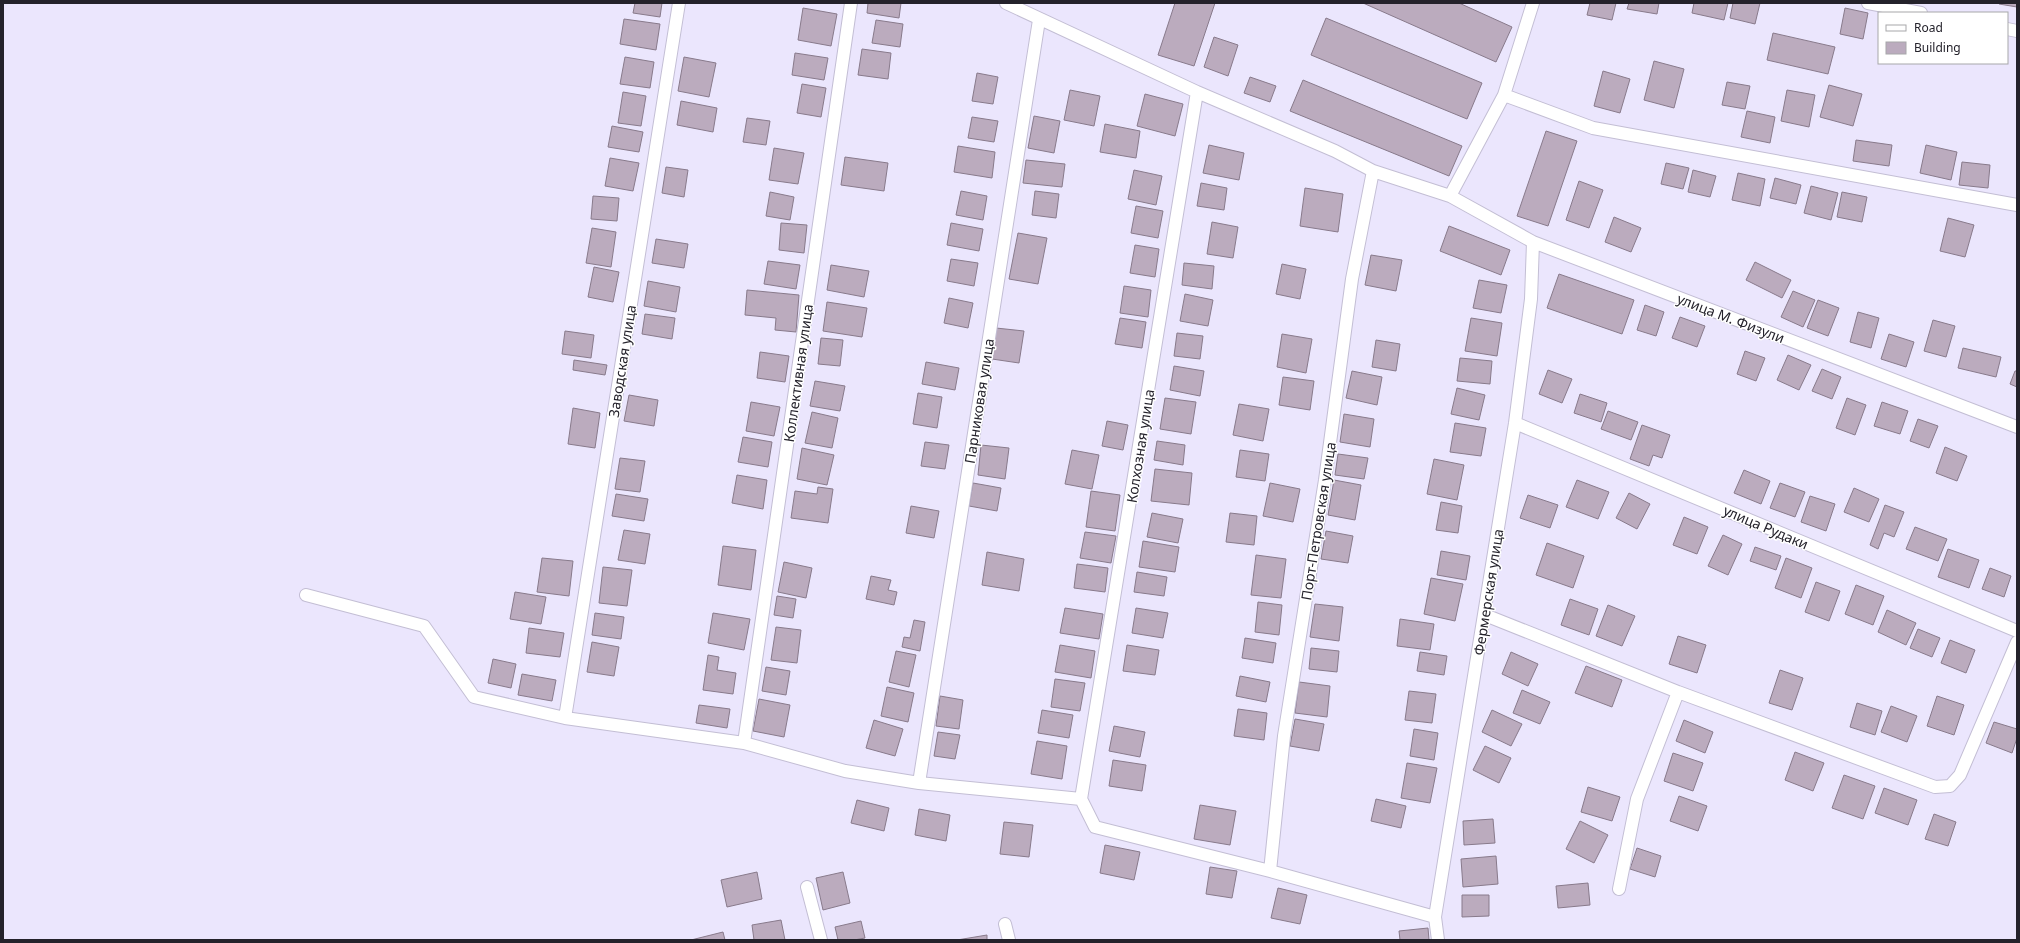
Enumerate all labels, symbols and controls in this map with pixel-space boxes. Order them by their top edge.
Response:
legend [1878,12,2008,64]
text: Road [1914,19,1943,36]
text: Building [1914,39,1961,56]
street label: улица М. Физули [1675,289,1787,347]
street label: Заводская улица [604,303,640,419]
street label: Коллективная улица [779,303,817,443]
street label: Парниковая улица [960,337,998,465]
street label: Колхозная улица [1122,388,1158,504]
street label: Порт-Петровская улица [1296,440,1340,602]
street label: улица Рудаки [1721,501,1811,553]
street label: Фермерская улица [1469,527,1507,657]

